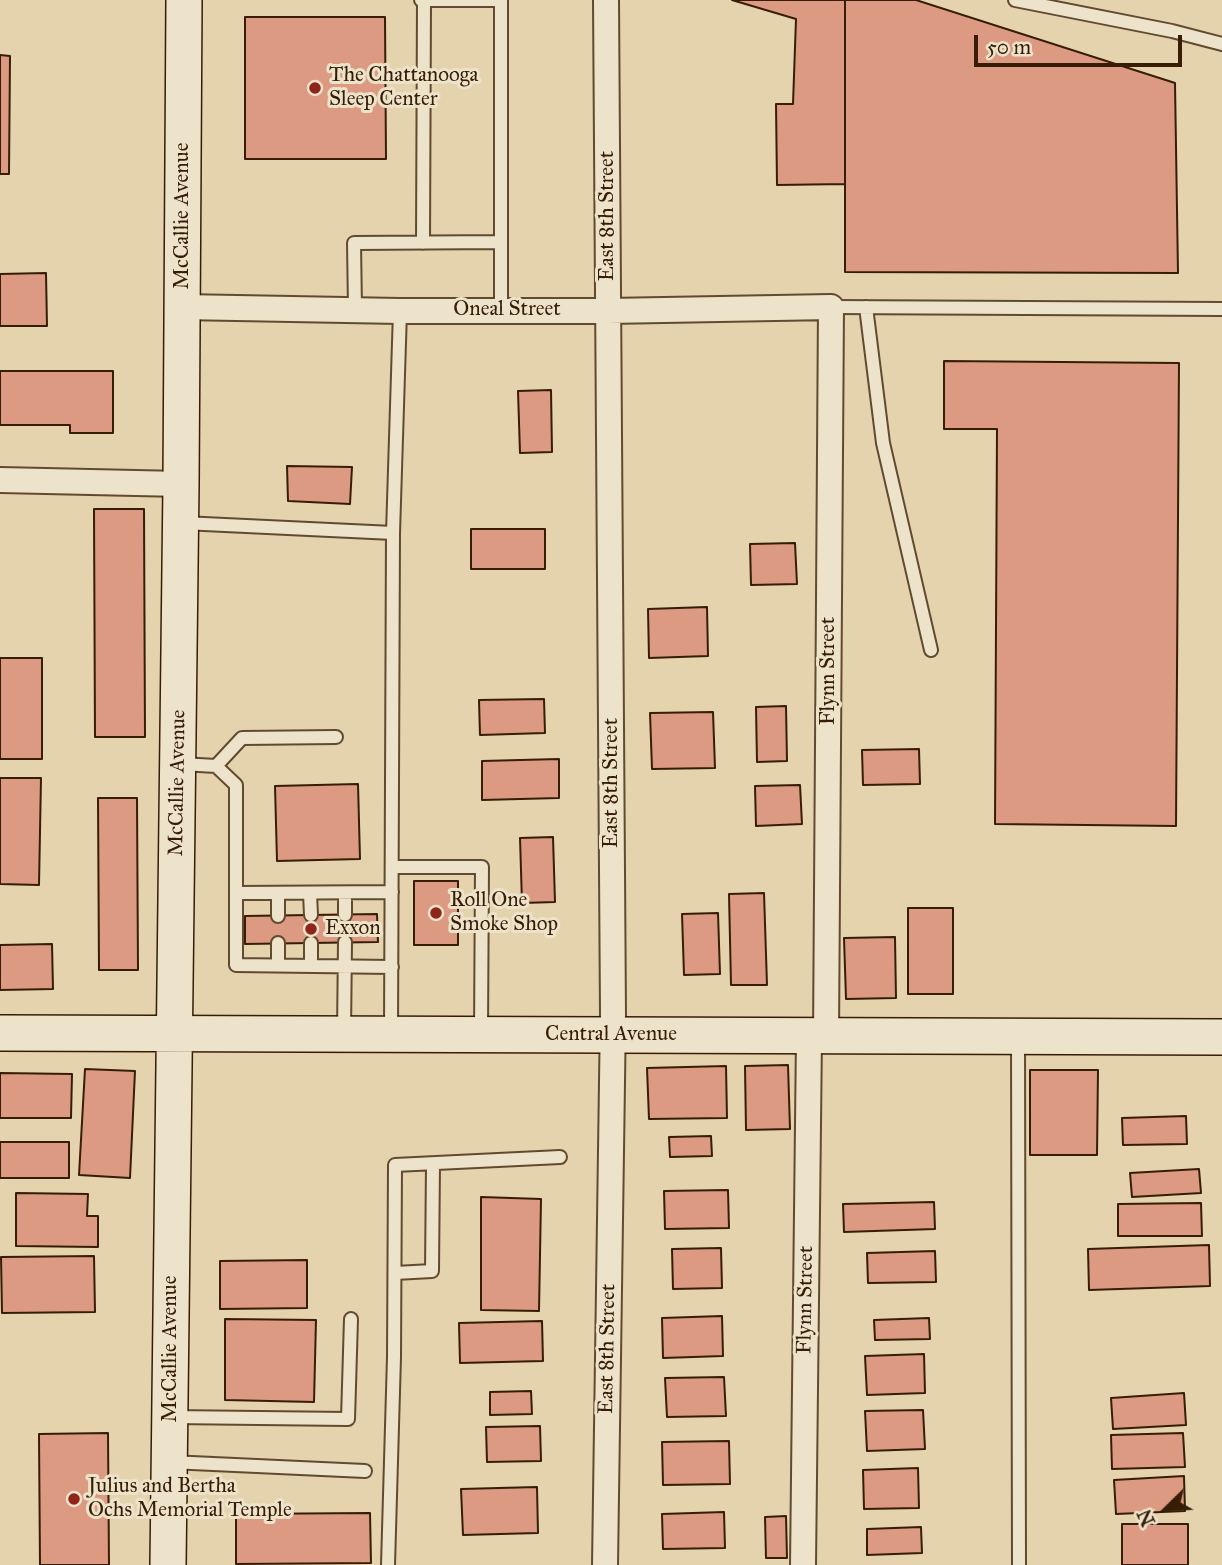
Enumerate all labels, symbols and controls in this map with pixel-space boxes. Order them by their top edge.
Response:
scale bar [977,21,1185,65]
text: 50 m [987,34,1031,60]
place label: The Chattanooga Sleep Center [329,63,478,113]
marker: The Chattanooga Sleep Center [307,80,323,96]
street label: McCallie Avenue [170,143,196,289]
street label: East 8th Street [595,151,621,281]
street label: Oneal Street [453,297,561,323]
street label: Flynn Street [816,617,842,725]
street label: McCallie Avenue [164,709,192,857]
street label: East 8th Street [599,718,625,848]
place label: Roll One Smoke Shop [450,888,558,938]
marker: Roll One Smoke Shop [428,905,444,921]
place label: Exxon [325,916,381,942]
marker: Exxon [303,921,319,937]
street label: Central Avenue [545,1022,677,1048]
street label: Flynn Street [792,1246,820,1354]
street label: McCallie Avenue [158,1276,184,1422]
street label: East 8th Street [594,1284,622,1414]
place label: Julius and Bertha Ochs Memorial Temple [88,1474,292,1524]
north arrow [1131,1474,1201,1544]
marker: Julius and Bertha Ochs Memorial Temple [66,1491,82,1507]
text: N [1133,1506,1160,1530]

